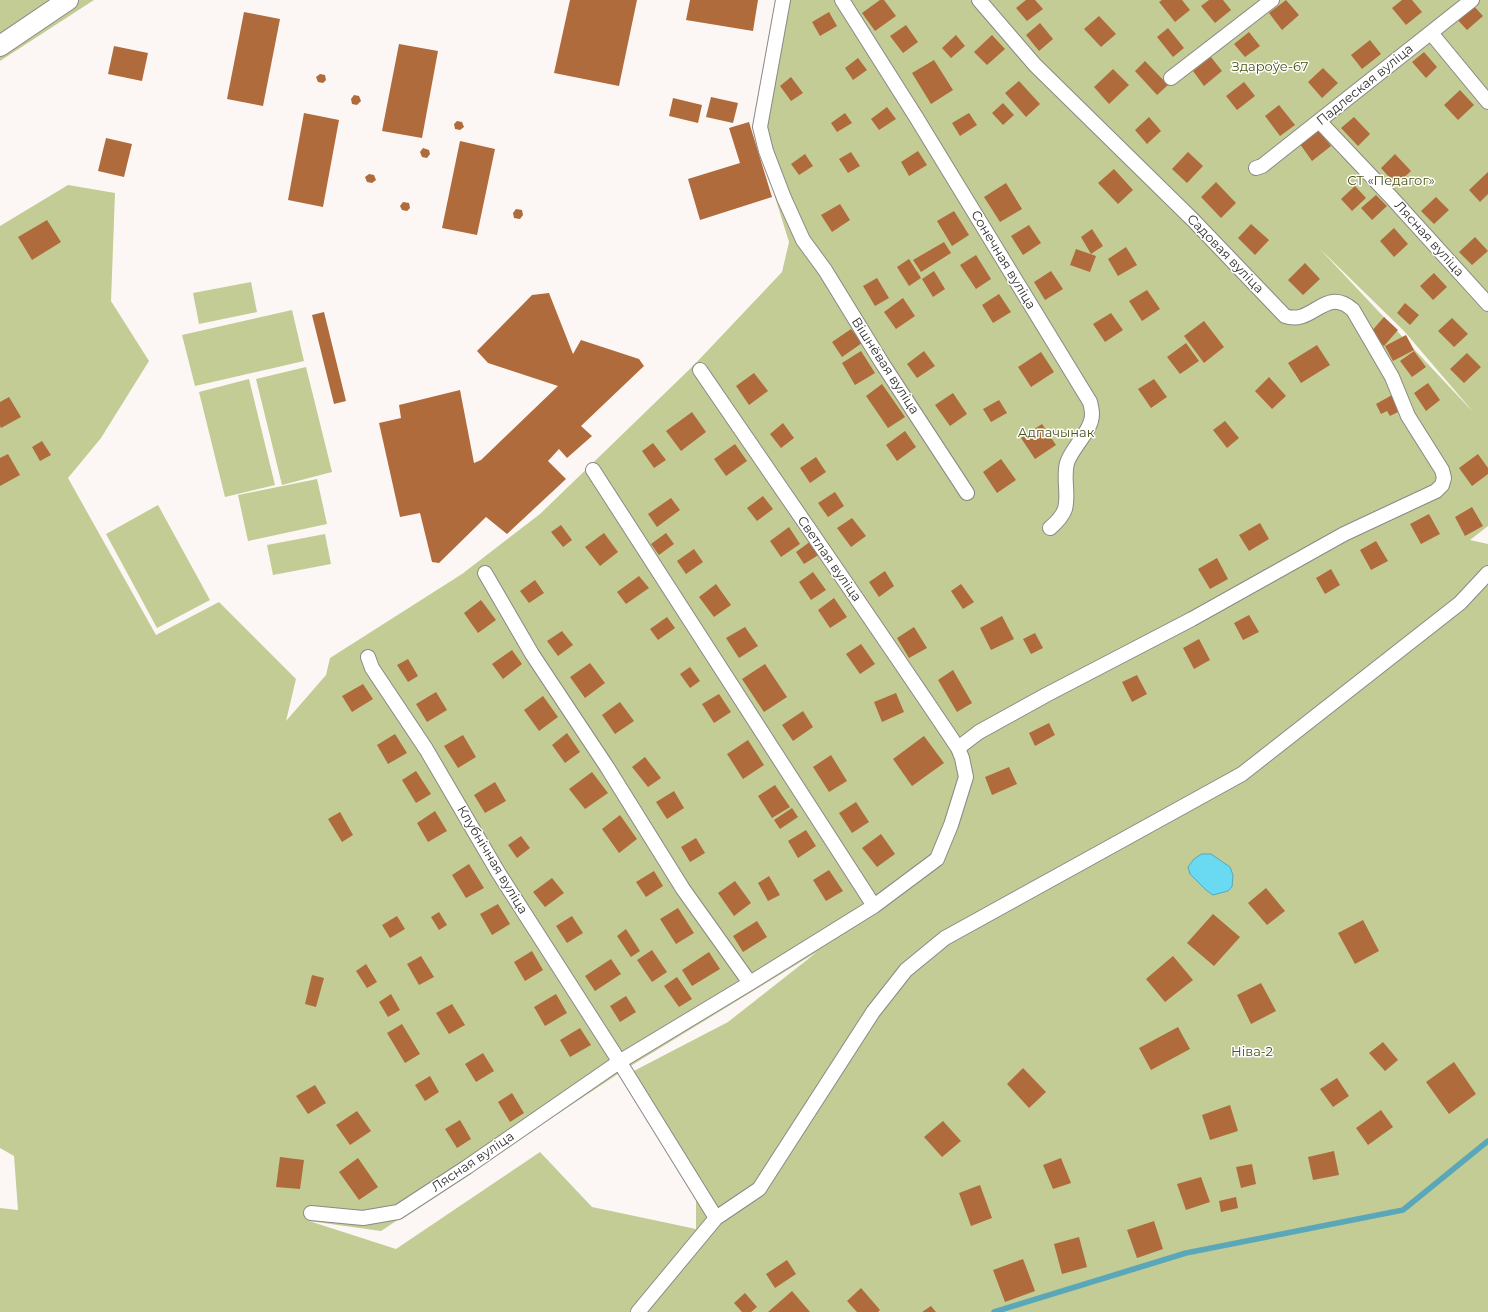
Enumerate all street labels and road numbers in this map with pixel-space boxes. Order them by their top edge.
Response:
street label: Падлеская вуліца [1314,41,1416,129]
street label: Лясная вуліца [1391,198,1467,280]
street label: Сонечная вуліца [967,208,1039,312]
street label: Садовая вуліца [1183,211,1267,297]
street label: Вішнёвая вуліца [848,315,922,417]
street label: Светлая вуліца [794,513,864,605]
street label: Клубнічная вуліца [453,803,531,917]
street label: Лясная вуліца [429,1129,517,1195]

